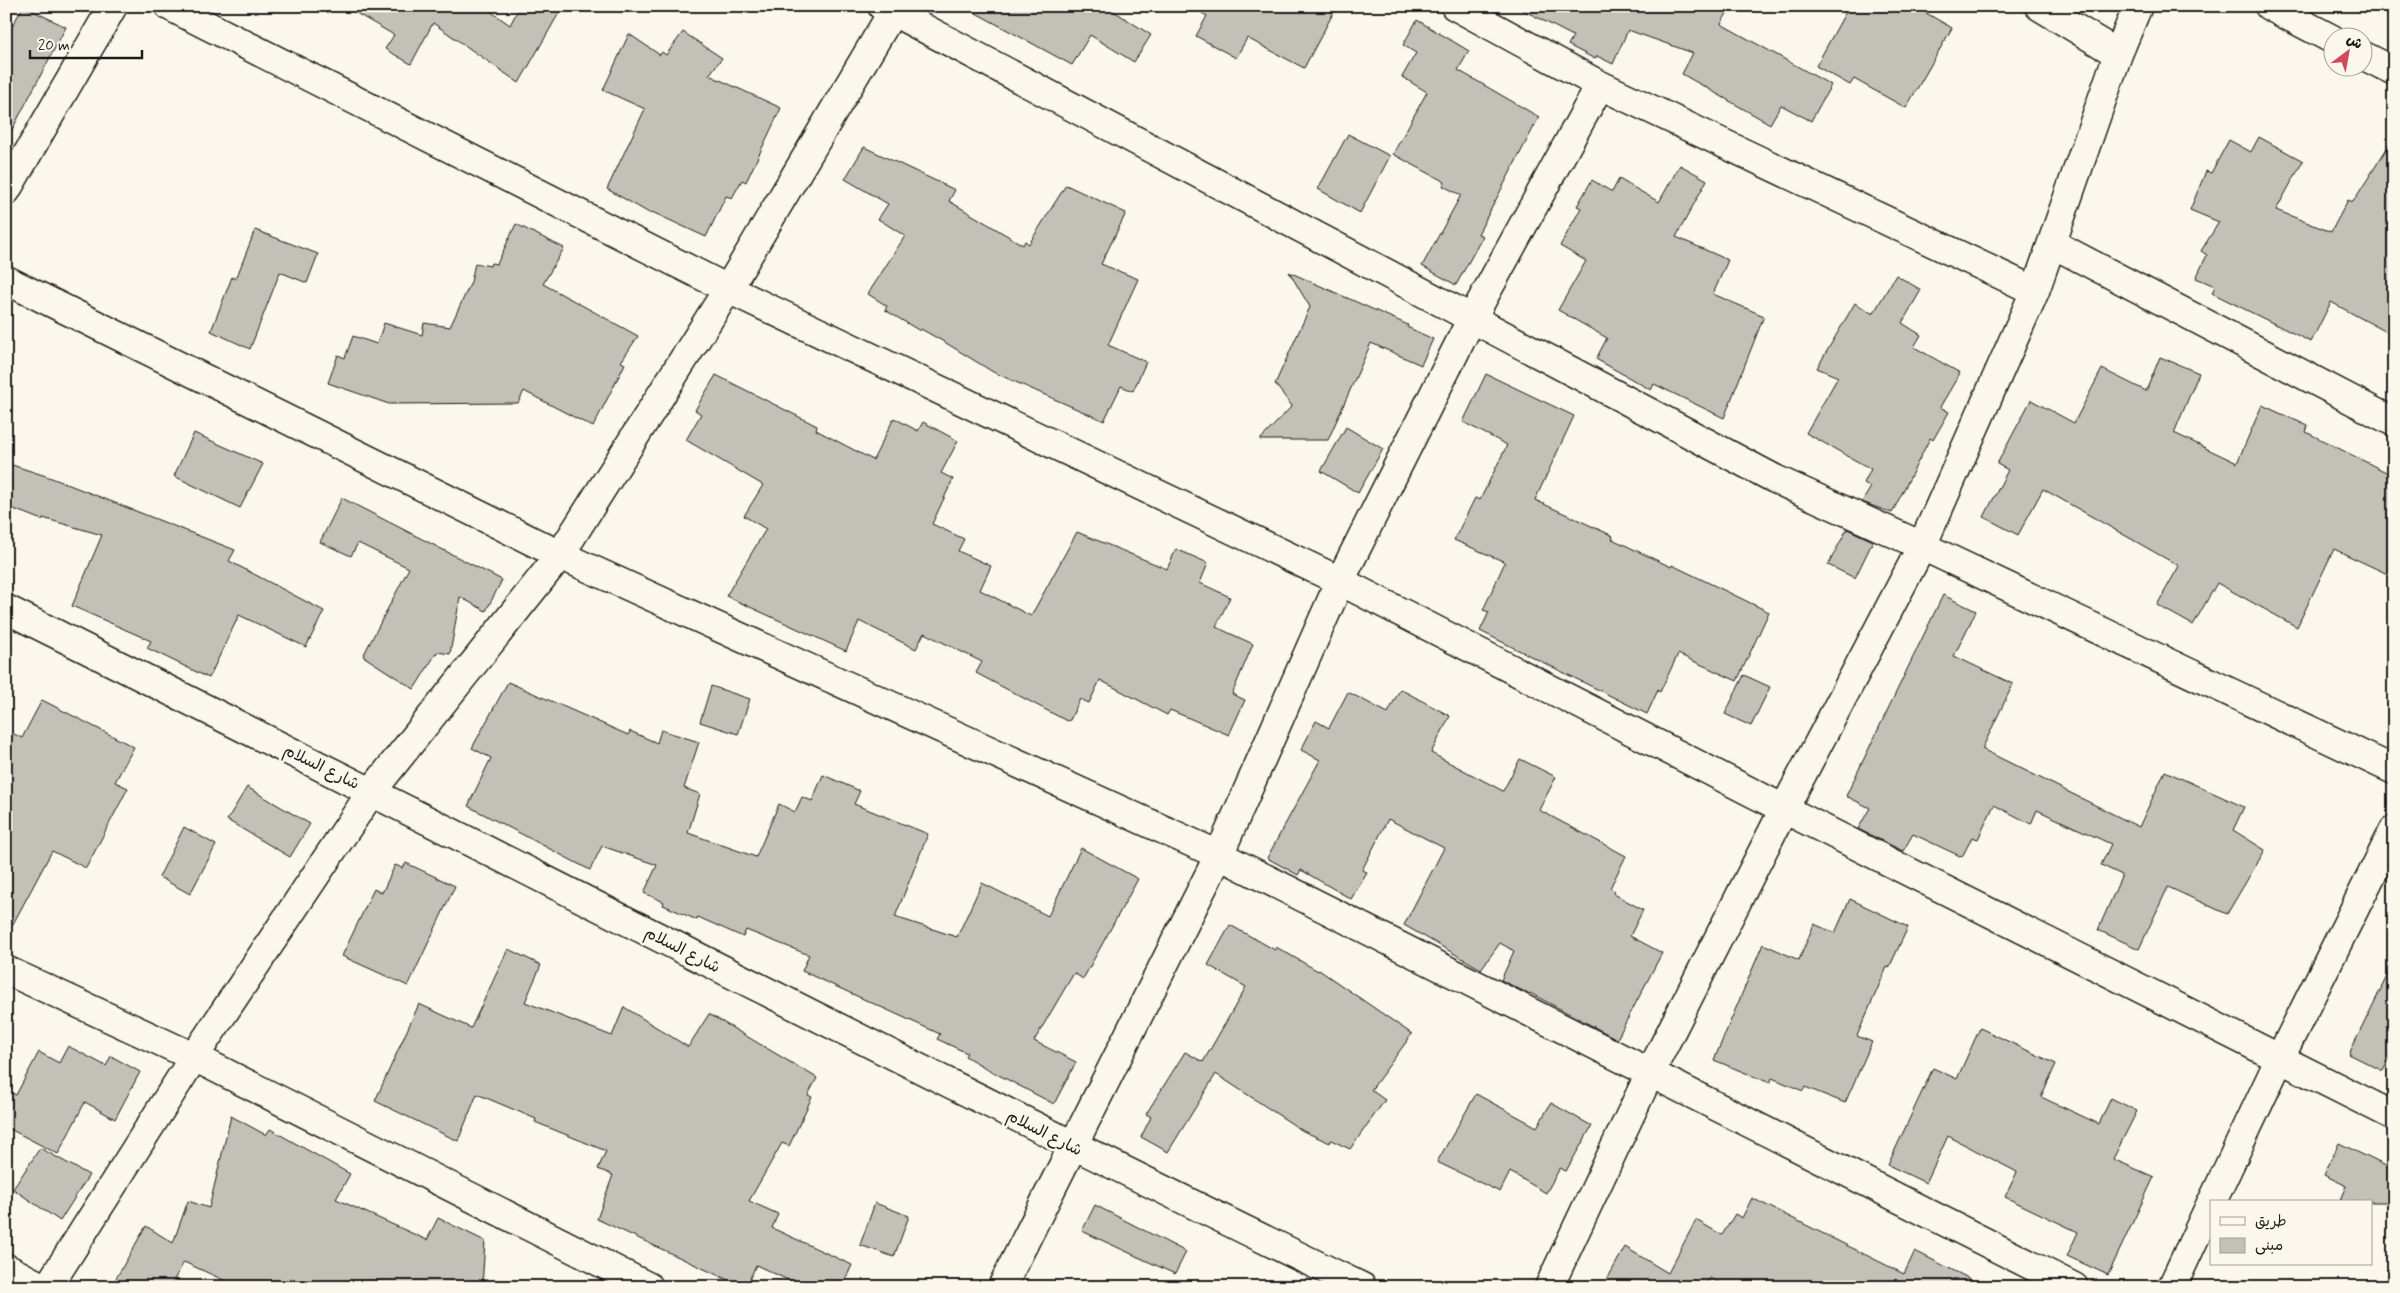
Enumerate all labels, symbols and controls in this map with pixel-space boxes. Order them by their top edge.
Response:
scale bar [30,28,142,60]
north arrow [2322,28,2372,78]
text: ش [2343,30,2366,54]
text: 20 m [38,36,70,56]
street label: شارع السلام [280,740,363,796]
street label: شارع السلام [641,922,724,979]
street label: شارع السلام [1003,1105,1086,1162]
legend [2210,1200,2372,1266]
text: طريق [2255,1212,2287,1232]
text: مبنى [2255,1236,2283,1256]

